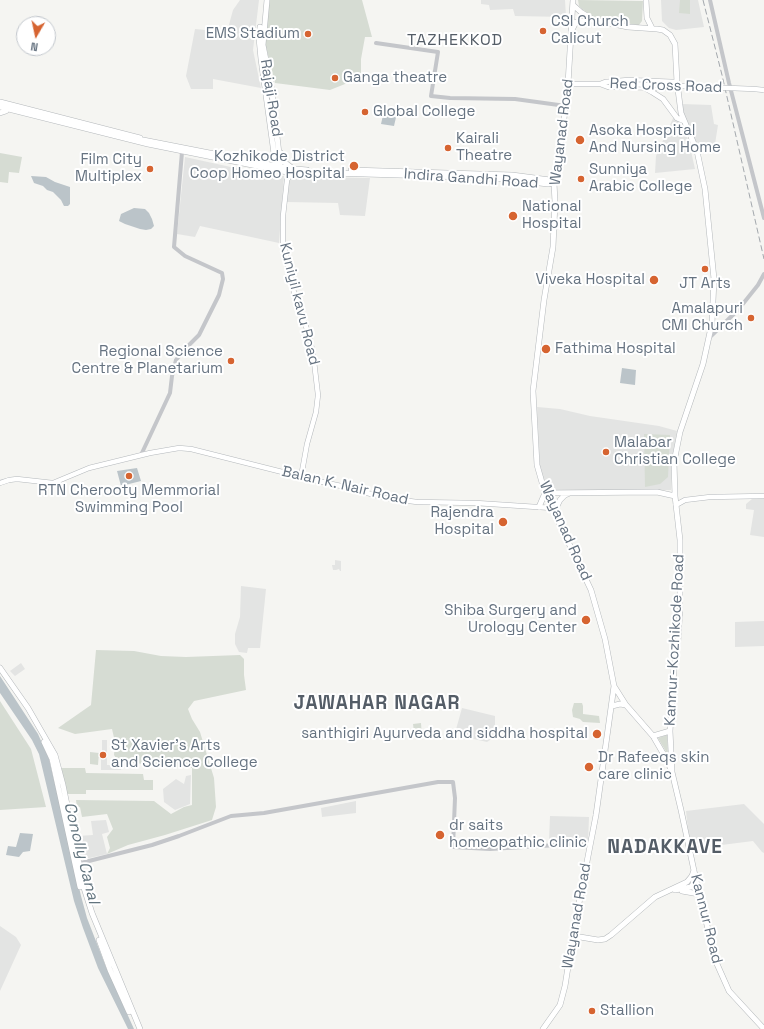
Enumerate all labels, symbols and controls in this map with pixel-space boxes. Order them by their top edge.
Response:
place label: CSI Church Calicut [551,13,629,48]
north arrow [16,16,56,56]
place label: EMS Stadium [206,25,300,43]
marker: CSI Church Calicut [538,26,548,36]
marker: EMS Stadium [303,29,313,39]
district label: TAZHEKKOD [407,31,503,51]
text: N [30,39,39,54]
street label: Rajaji Road [256,58,286,138]
place label: Ganga theatre [343,69,447,87]
marker: Ganga theatre [330,73,340,83]
street label: Red Cross Road [609,75,723,97]
street label: Wayanad Road [547,78,577,186]
place label: Global College [373,103,475,121]
marker: Global College [360,107,370,117]
place label: Asoka Hospital And Nursing Home [589,122,721,157]
place label: Kairali Theatre [456,130,512,165]
marker: Asoka Hospital And Nursing Home [574,134,586,146]
marker: Kairali Theatre [443,143,453,153]
place label: Kozhikode District Coop Homeo Hospital [190,148,345,183]
place label: Film City Multiplex [75,151,142,186]
marker: Kozhikode District Coop Homeo Hospital [348,160,360,172]
place label: Sunniya Arabic College [589,161,692,196]
marker: Film City Multiplex [145,164,155,174]
street label: Indira Gandhi Road [403,165,539,193]
marker: Sunniya Arabic College [576,174,586,184]
place label: National Hospital [522,198,582,233]
marker: National Hospital [507,210,519,222]
street label: Kuniyil kavu Road [275,241,323,367]
marker: JT Arts [700,264,710,274]
place label: Viveka Hospital [535,271,645,289]
marker: Viveka Hospital [648,274,660,286]
place label: JT Arts [679,275,731,293]
place label: Amalapuri CMI Church [661,300,743,335]
marker: Amalapuri CMI Church [746,313,756,323]
place label: Fathima Hospital [555,340,676,358]
place label: Regional Science Centre & Planetarium [72,343,223,378]
marker: Fathima Hospital [540,343,552,355]
marker: Regional Science Centre & Planetarium [226,356,236,366]
place label: Malabar Christian College [614,434,736,469]
marker: Malabar Christian College [601,447,611,457]
street label: Balan K. Nair Road [280,463,410,509]
marker: RTN Cherooty Memmorial Swimming Pool [124,471,134,481]
street label: Wayanad Road [535,478,595,584]
place label: RTN Cherooty Memmorial Swimming Pool [38,482,220,517]
place label: Rajendra Hospital [430,504,494,539]
marker: Rajendra Hospital [497,516,509,528]
street label: Kannur-Kozhikode Road [662,554,688,726]
place label: Shiba Surgery and Urology Center [444,602,577,637]
marker: Shiba Surgery and Urology Center [580,614,592,626]
district label: JAWAHAR NAGAR [294,693,460,715]
place label: santhigiri Ayurveda and siddha hospital [301,725,588,743]
marker: santhigiri Ayurveda and siddha hospital [591,728,603,740]
place label: St Xavier's Arts and Science College [111,737,258,772]
place label: Dr Rafeeqs skin care clinic [598,749,709,784]
marker: St Xavier's Arts and Science College [98,750,108,760]
marker: Dr Rafeeqs skin care clinic [583,761,595,773]
water label: Conolly Canal [59,800,103,906]
place label: dr saits homeopathic clinic [449,817,587,852]
marker: dr saits homeopathic clinic [434,829,446,841]
district label: NADAKKAVE [607,837,723,859]
street label: Wayanad Road [559,862,595,970]
street label: Kannur Road [686,872,726,966]
place label: Stallion [600,1002,654,1020]
marker: Stallion [587,1006,597,1016]

